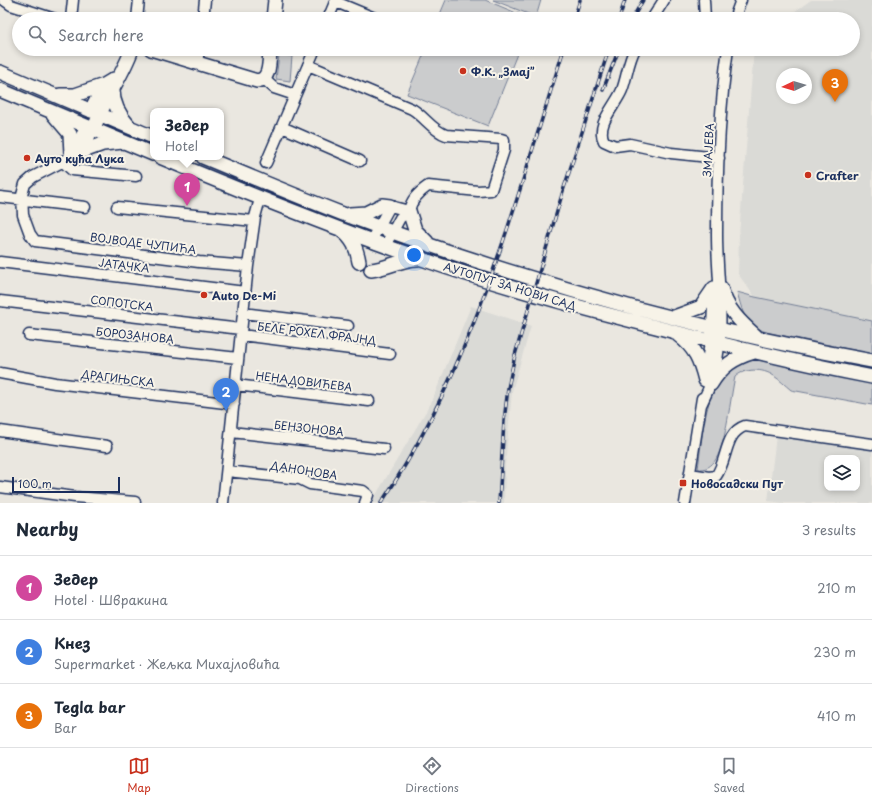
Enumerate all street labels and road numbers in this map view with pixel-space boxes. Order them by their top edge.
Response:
street label: ЗМАЈЕВА [698,123,718,177]
street label: ВОЈВОДЕ ЧУПИЋА [89,228,198,258]
street label: ЈАТАЧКА [97,253,151,277]
street label: АУТОПУТ ЗА НОВИ САД [441,258,579,314]
street label: СОПОТСКА [89,291,155,315]
street label: БЕЛЕ РОХЕЛ ФРАЈНД [257,317,378,349]
street label: БОРОЗАНОВА [95,322,175,348]
street label: ДРАГИЊСКА [80,365,156,391]
street label: НЕНАДОВИЋЕВА [255,367,353,395]
street label: БЕНЗОНОВА [273,416,345,440]
street label: ДАНОНОВА [268,456,339,484]

